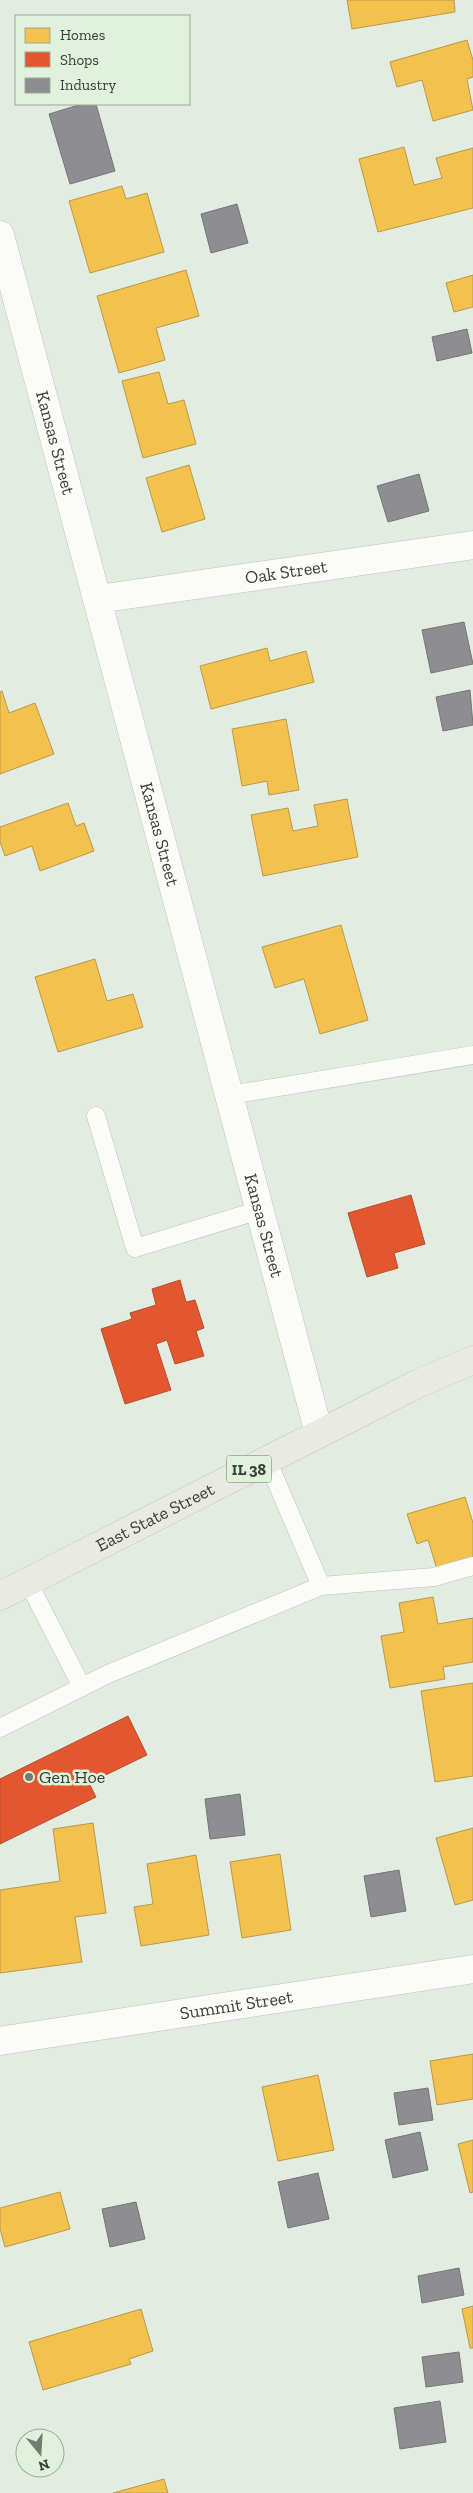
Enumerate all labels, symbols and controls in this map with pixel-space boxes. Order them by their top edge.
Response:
legend [15,15,190,105]
text: Homes [60,26,105,44]
text: Shops [60,51,99,69]
text: Industry [60,76,117,94]
street label: Kansas Street [31,388,80,497]
street label: Oak Street [244,555,329,589]
street label: Kansas Street [135,780,184,889]
street label: Kansas Street [239,1171,288,1280]
road number: IL 38 [226,1456,272,1482]
street label: East State Street [92,1478,218,1556]
place label: Gen Hoe [39,1766,105,1788]
marker: Gen Hoe [23,1771,35,1783]
street label: Summit Street [178,1986,295,2024]
north arrow [15,2428,65,2478]
text: N [36,2455,52,2475]

